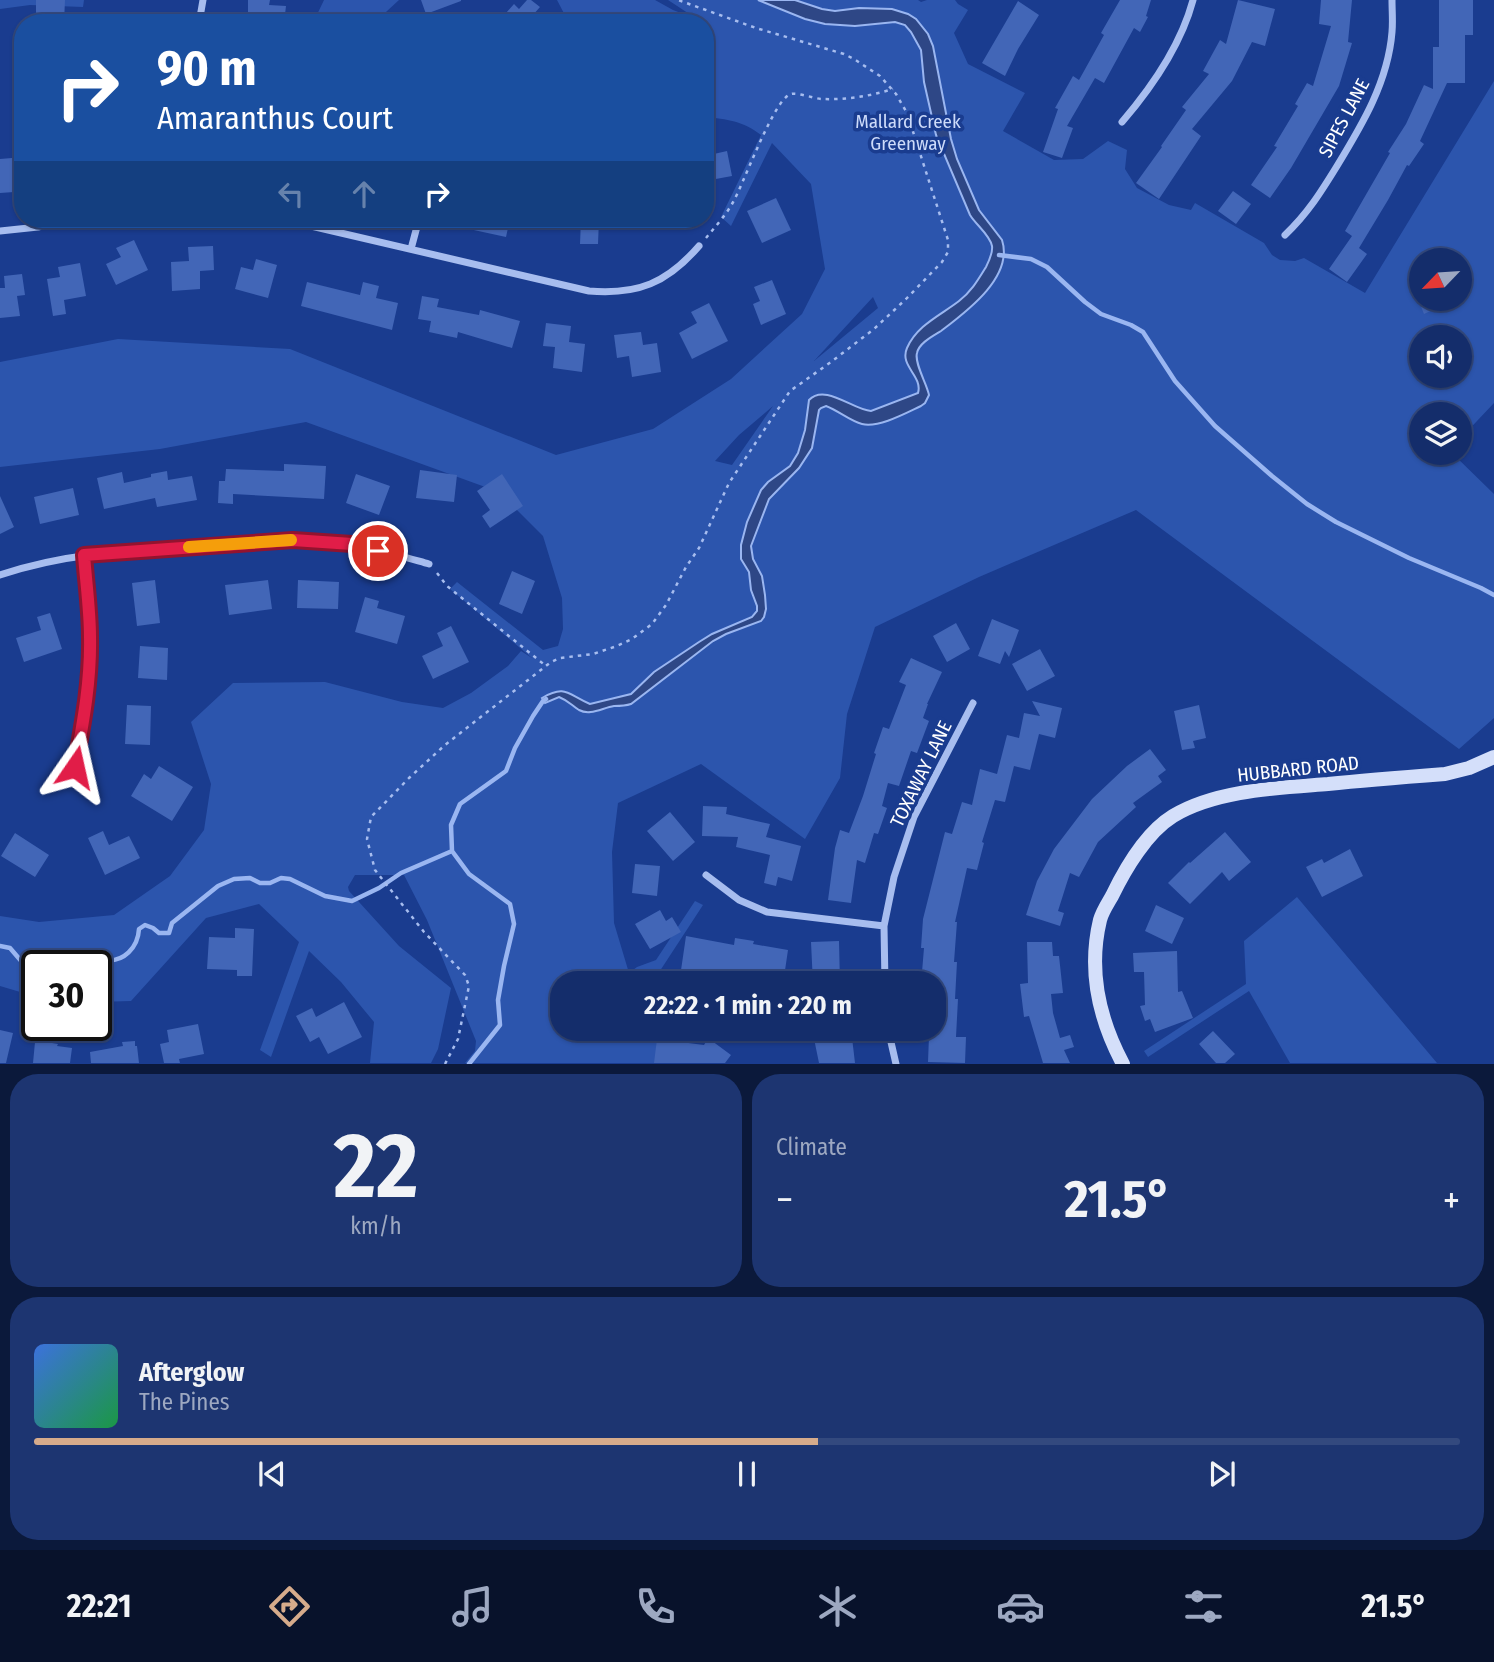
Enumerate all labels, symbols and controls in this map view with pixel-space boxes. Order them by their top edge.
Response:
text: 90 m [157,39,257,98]
icon: right [42,42,133,133]
street label: SIPES LANE [1314,75,1374,161]
text: Amaranthus Court [157,99,393,137]
park label: Mallard Creek Greenway [855,110,961,155]
icon: left [272,175,310,213]
icon: ahead [345,175,383,213]
icon: right [418,175,456,213]
north arrow [1409,248,1472,312]
map controls [1409,248,1472,465]
button: sound [1409,325,1472,388]
button: layers [1409,402,1472,465]
pin [348,521,408,581]
icon: arrive [359,532,397,570]
street label: TOXAWAY LANE [885,717,957,831]
position arrow [38,730,112,804]
street label: HUBBARD ROAD [1236,751,1360,787]
speed limit sign: 30 [21,950,112,1041]
text: 22:22 · 1 min · 220 m [644,990,852,1021]
text: 22 [334,1112,418,1221]
text: Climate [776,1133,847,1161]
text: 21.5° [1064,1168,1171,1231]
text: − [776,1177,793,1223]
text: + [1443,1177,1460,1223]
text: km/h [350,1212,402,1240]
text: Afterglow [139,1357,244,1388]
text: The Pines [139,1388,230,1416]
icon: previous [253,1455,291,1493]
icon: pause [728,1455,766,1493]
icon: next [1203,1455,1241,1493]
icon: directions [265,1582,314,1631]
icon: music [448,1582,497,1631]
icon: phone [631,1582,680,1631]
icon: climate [813,1582,862,1631]
icon: car [996,1582,1045,1631]
icon: filters [1179,1582,1228,1631]
text: 22:21 [67,1587,132,1625]
text: 21.5° [1361,1587,1427,1625]

